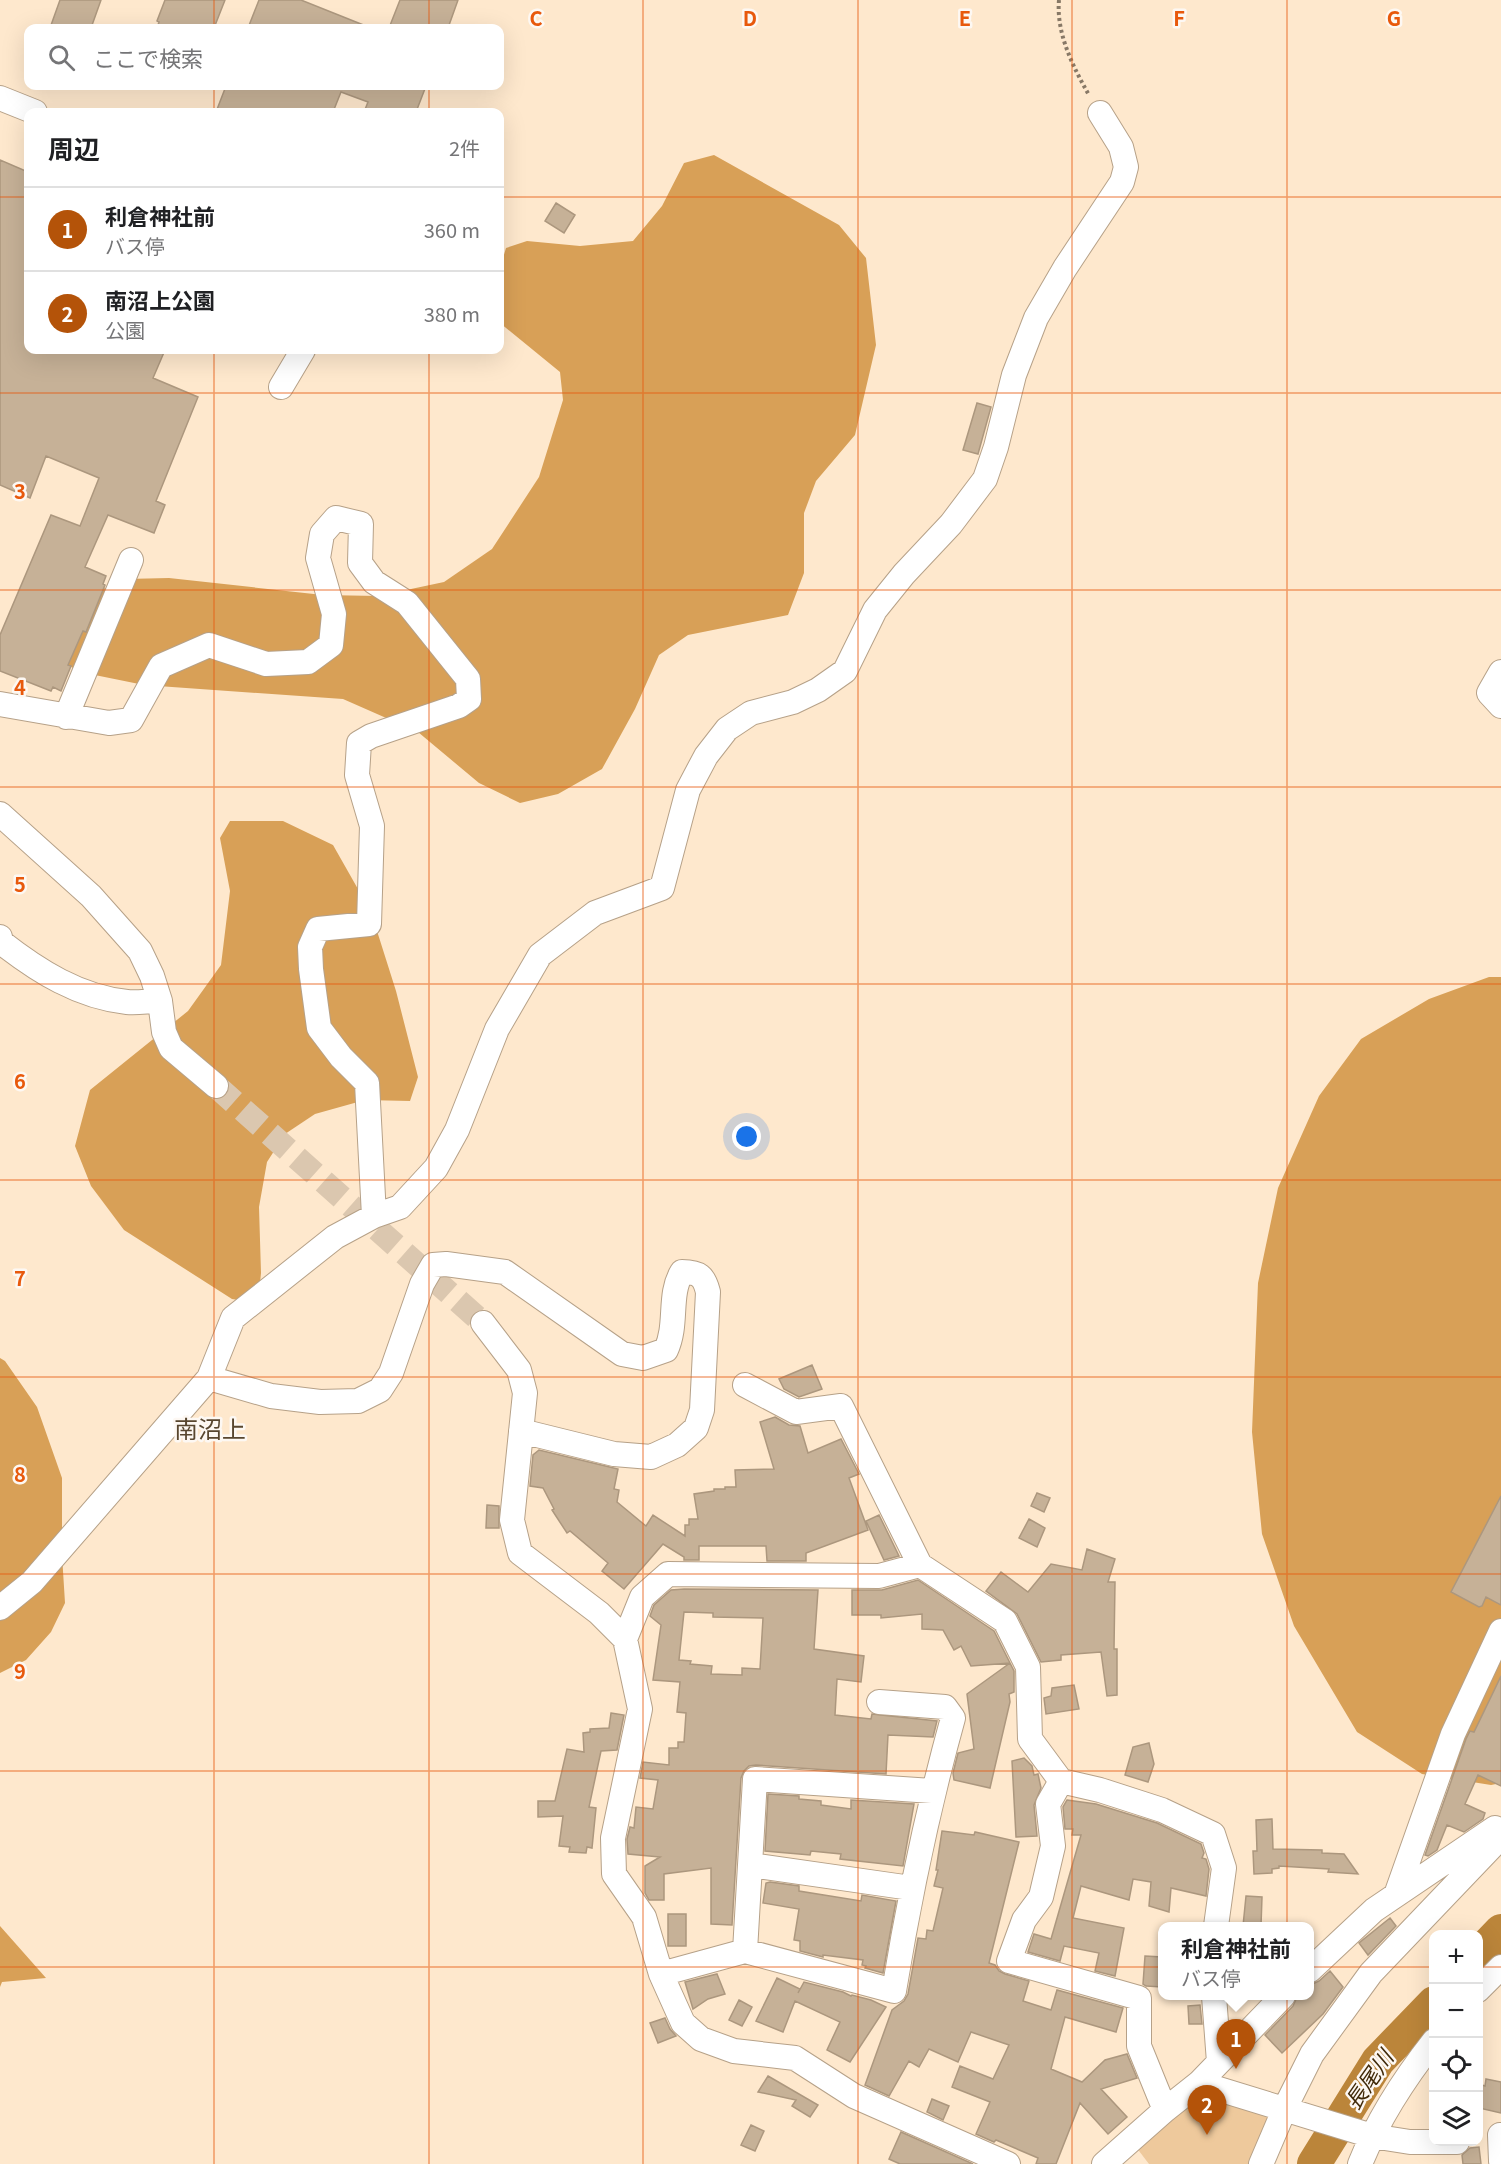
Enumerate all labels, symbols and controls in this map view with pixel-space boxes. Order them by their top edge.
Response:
text: C [529,3,543,32]
text: D [743,3,757,32]
text: E [959,3,971,32]
text: F [1173,3,1185,32]
text: G [1387,3,1401,32]
search box [24,24,504,90]
icon: search [45,41,78,74]
text: ここで検索 [93,41,203,73]
text: 周辺 [48,129,100,166]
text: 2件 [449,133,480,162]
text: 利倉神社前 [105,199,215,231]
text: 1 [62,215,73,244]
text: 360 m [424,215,480,244]
text: バス停 [105,231,165,260]
text: 南沼上公園 [105,283,215,315]
text: 2 [62,299,73,328]
text: 380 m [424,299,480,328]
text: 公園 [105,315,145,344]
text: 3 [14,476,26,505]
text: 4 [14,672,26,701]
text: 5 [14,869,26,898]
text: 6 [14,1066,26,1095]
your location [732,1122,761,1151]
text: 7 [14,1263,26,1292]
district label: 南沼上 [174,1410,246,1445]
text: 8 [14,1459,26,1488]
text: 9 [14,1656,26,1685]
popup [1158,1922,1314,2000]
map controls [1429,1930,1483,2146]
button: + [1429,1930,1483,1984]
text: 利倉神社前 [1181,1931,1291,1963]
text: バス停 [1181,1963,1241,1992]
button: − [1429,1984,1483,2038]
pin: 1 [1216,2020,1256,2069]
button: locate [1429,2038,1483,2092]
water label: 長尾川 [1335,2041,1401,2115]
pin: 2 [1188,2086,1226,2135]
button: layers [1429,2092,1483,2146]

